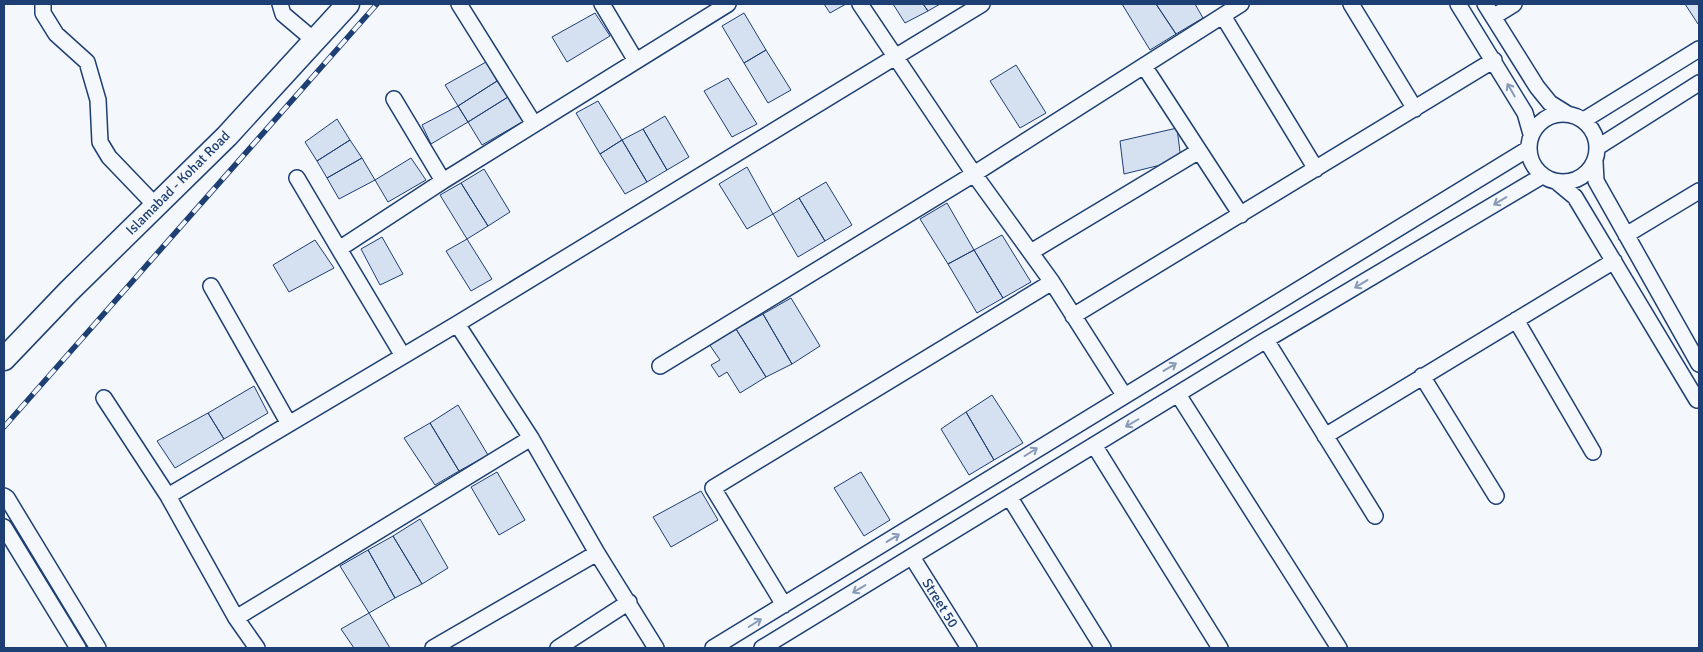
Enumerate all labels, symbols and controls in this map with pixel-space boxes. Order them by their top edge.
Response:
one-way arrow [1506,82,1516,97]
street label: Islamabad - Kohat Road [122,127,234,239]
one-way arrow [1494,196,1508,206]
one-way arrow [1354,280,1368,290]
one-way arrow [1162,362,1176,372]
one-way arrow [1126,418,1140,428]
one-way arrow [1024,447,1038,457]
one-way arrow [886,532,900,542]
street label: Street 50 [918,575,962,631]
one-way arrow [852,584,866,595]
one-way arrow [747,617,761,627]

